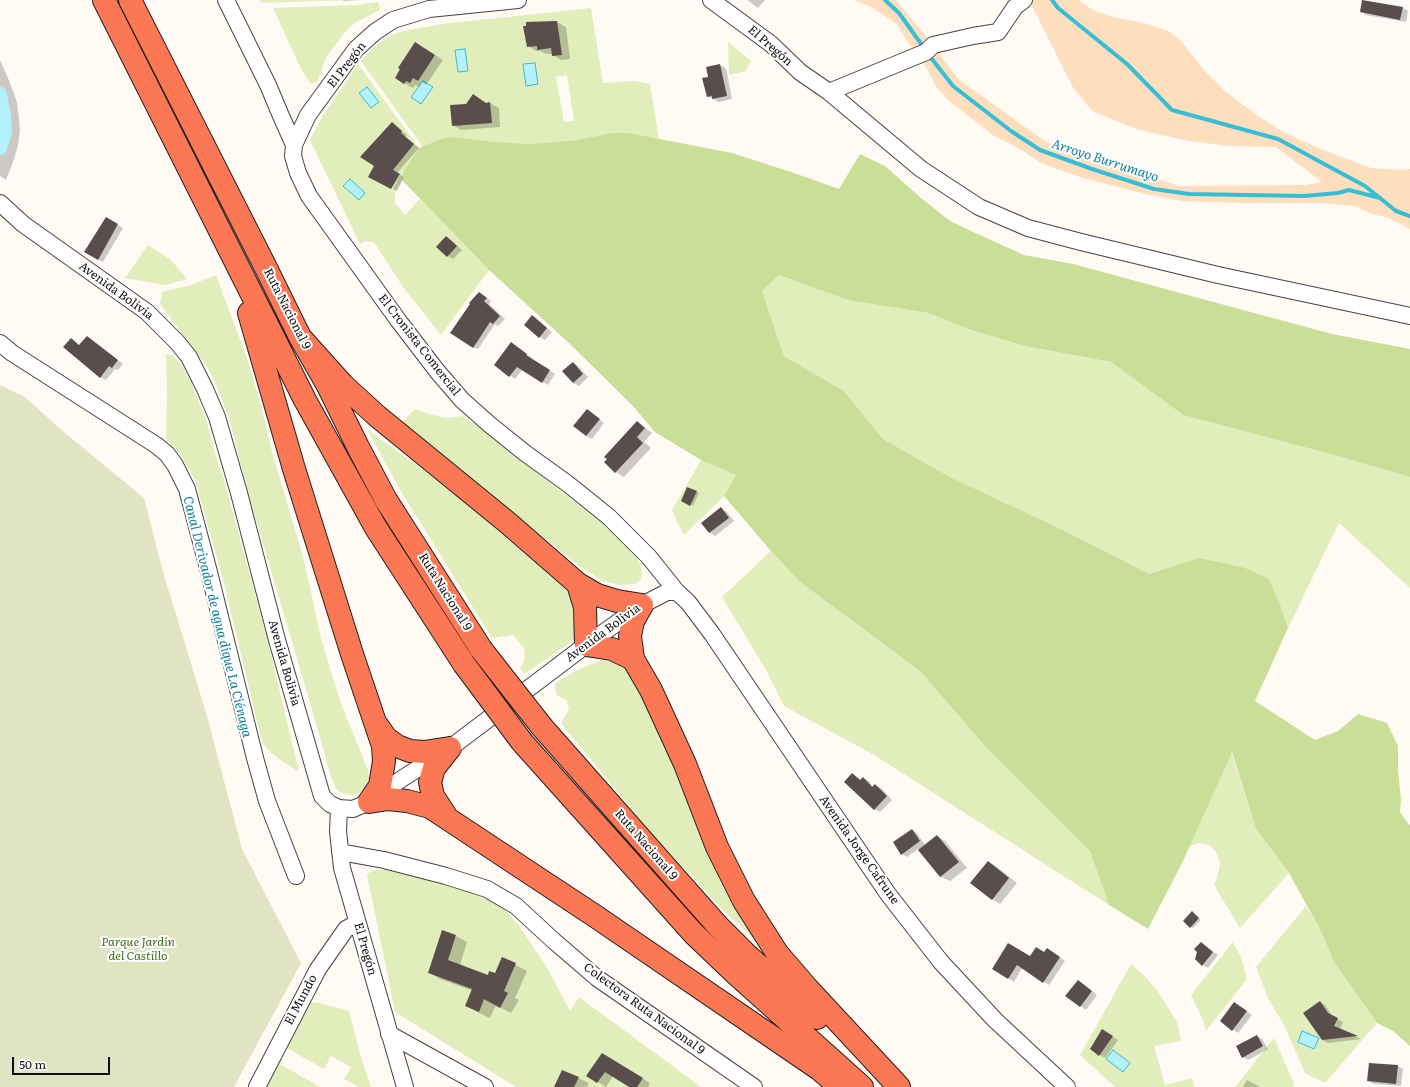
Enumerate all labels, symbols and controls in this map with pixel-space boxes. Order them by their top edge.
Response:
street label: El Pregón [745,23,795,69]
street label: El Pregón [325,39,369,91]
water label: Arroyo Burrumayo [1050,136,1160,186]
street label: Avenida Bolivia [76,259,156,323]
street label: Ruta Nacional 9 [260,266,314,352]
street label: El Cronista Comercial [375,291,463,399]
water label: Canal Derivador de agua dique La Ciénaga [179,495,255,739]
street label: Ruta Nacional 9 [415,551,475,633]
street label: Avenida Bolivia [563,601,643,665]
street label: Avenida Bolivia [265,618,303,708]
street label: Avenida Jorge Cafrune [816,793,902,907]
street label: Ruta Nacional 9 [611,807,681,883]
street label: El Pregón [351,921,379,977]
park label: Parque Jardín del Castillo [101,935,175,963]
street label: Colectora Ruta Nacional 9 [581,960,707,1058]
street label: El Mundo [282,972,320,1028]
scale bar [14,1049,112,1075]
text: 50 m [19,1055,46,1073]

